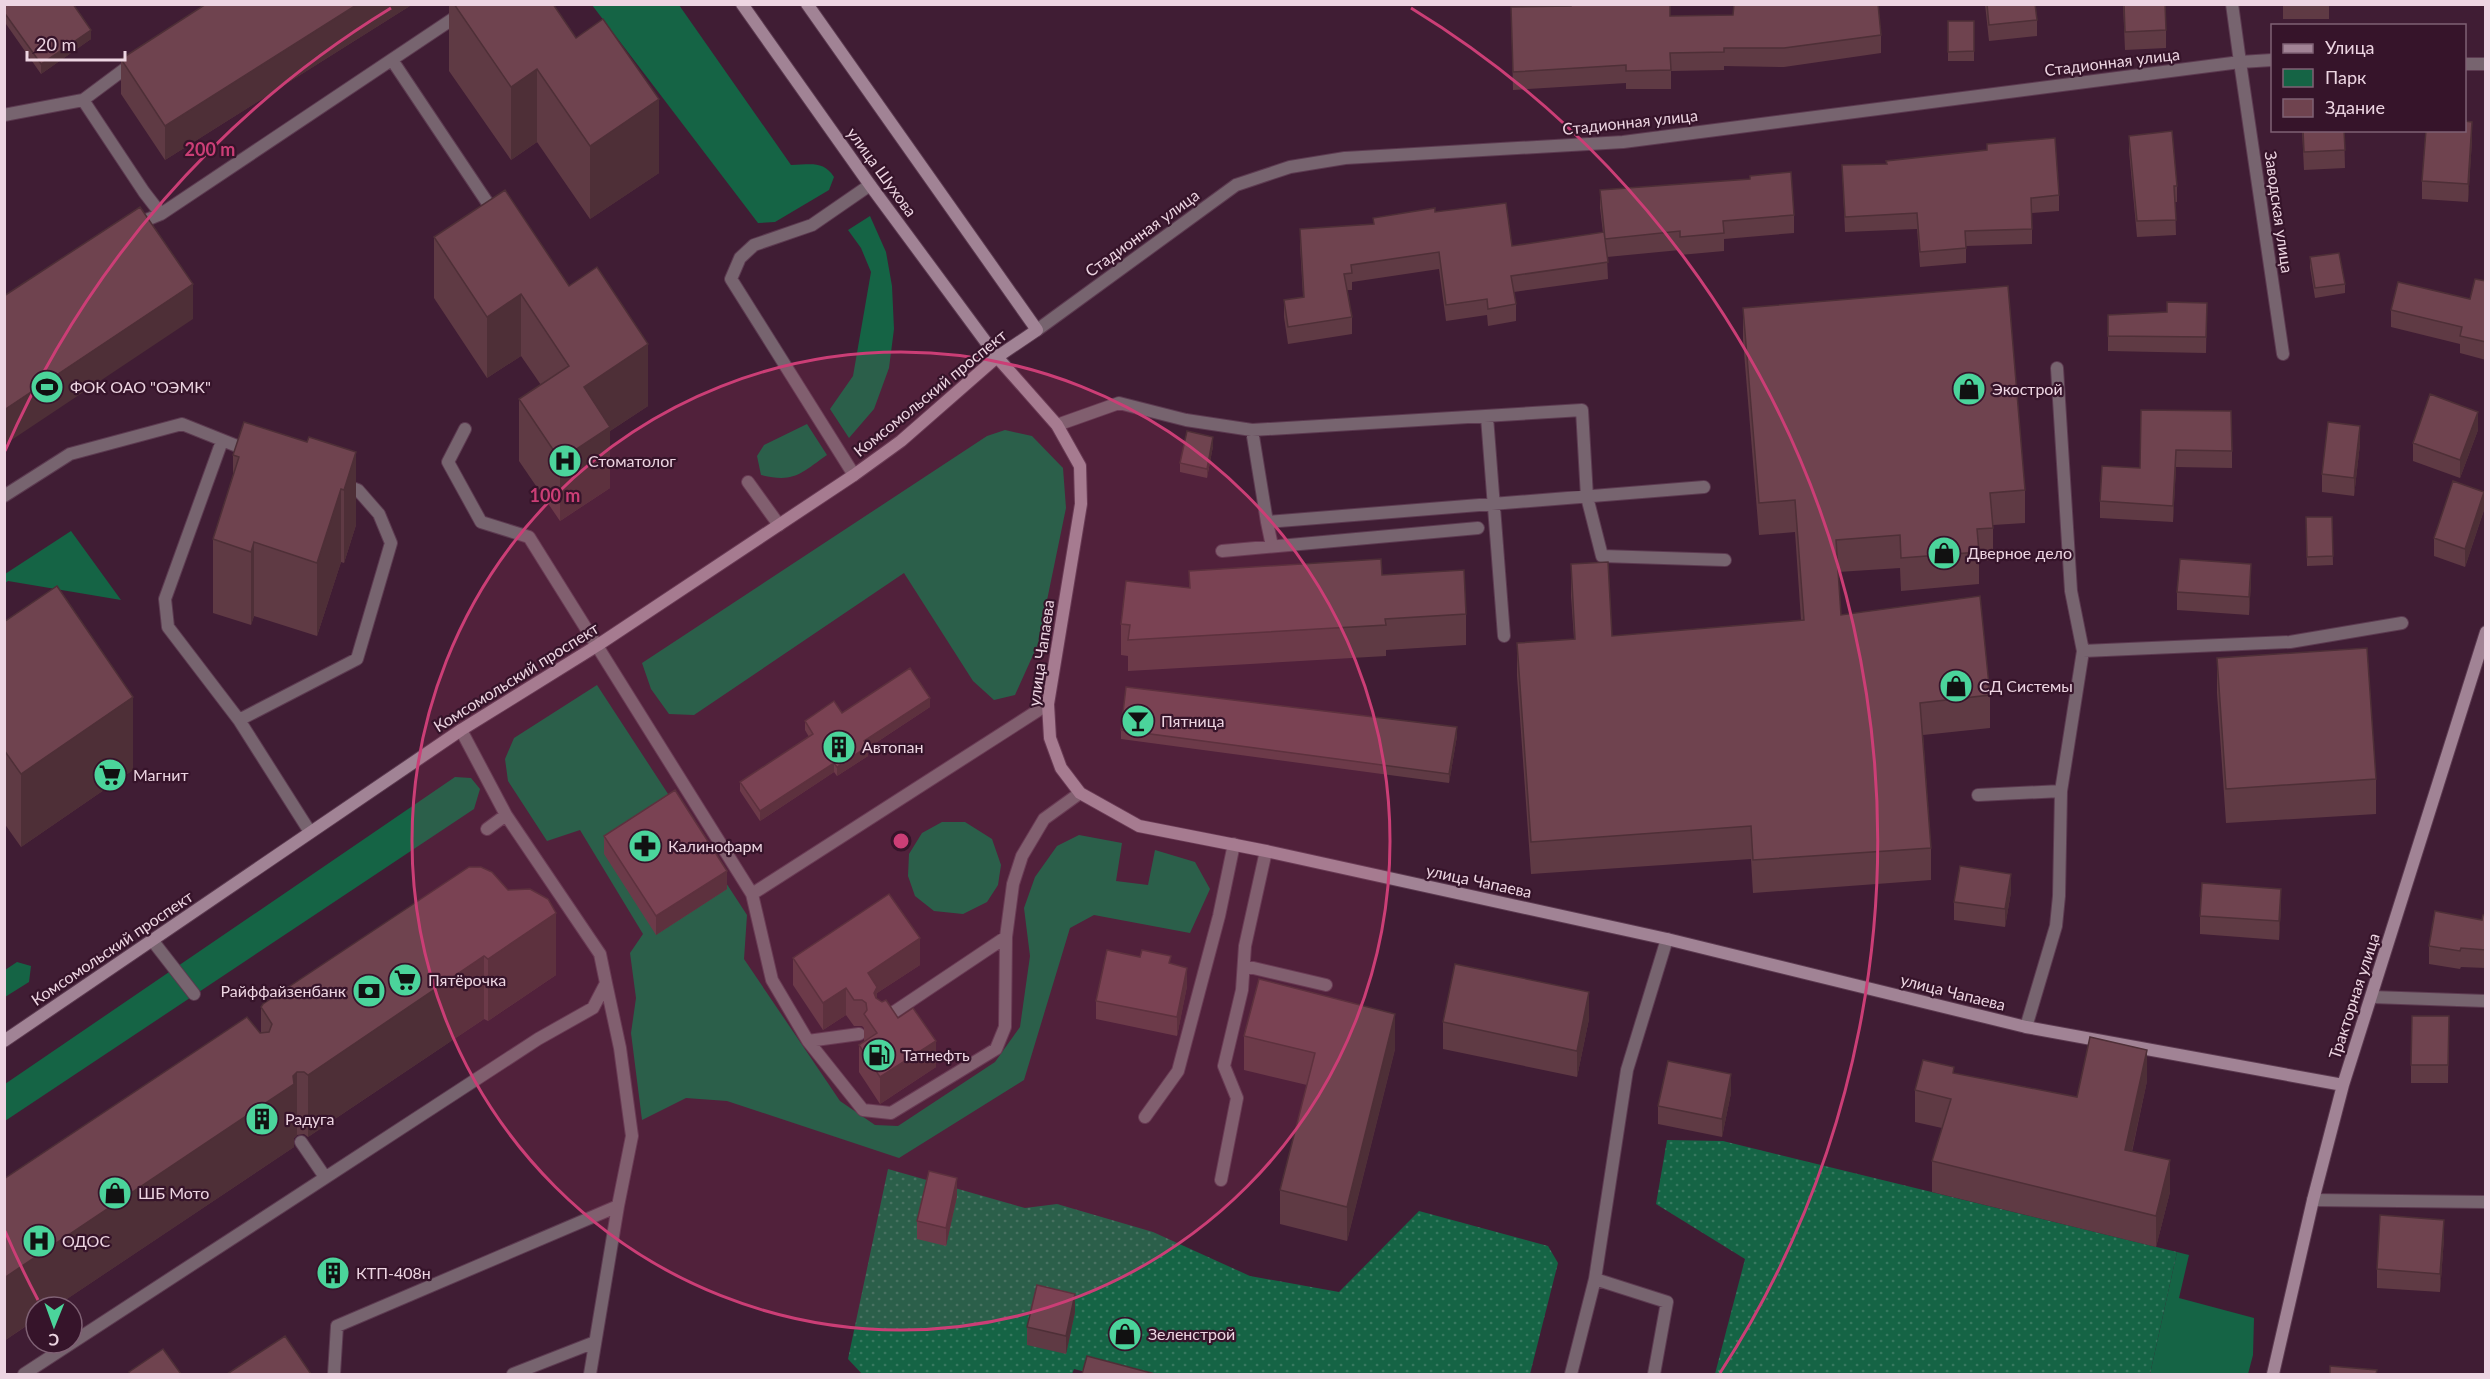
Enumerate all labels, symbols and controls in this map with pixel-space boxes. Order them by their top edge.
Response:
scale bar [27,24,124,62]
legend [2271,24,2466,132]
text: 20 m [36,33,76,55]
text: Улица [2325,36,2375,58]
street label: Стадионная улица [2043,44,2181,79]
text: Парк [2325,66,2367,88]
text: Здание [2325,96,2385,118]
street label: Стадионная улица [1561,105,1699,138]
street label: улица Шухова [844,123,921,220]
text: 200 m [185,138,235,160]
street label: Заводская улица [2262,150,2297,274]
street label: Стадионная улица [1081,185,1202,280]
street label: Комсомольский проспект [849,325,1010,460]
sports icon: ФОК ОАО "ОЭМК" [29,369,65,405]
shop icon: Экострой [1951,371,1987,407]
place label: ФОК ОАО "ОЭМК" [70,377,211,396]
place label: Экострой [1992,379,2063,398]
hospital icon: Стоматолог [547,443,583,479]
place label: Стоматолог [588,451,676,470]
text: 100 m [530,484,580,506]
shop icon: Дверное дело [1926,535,1962,571]
place label: Дверное дело [1967,543,2072,562]
street label: улица Чапаева [1024,598,1057,707]
street label: Комсомольский проспект [430,618,602,735]
shop icon: СД Системы [1938,668,1974,704]
place label: СД Системы [1979,676,2073,695]
bar icon: Пятница [1120,703,1156,739]
place label: Пятница [1161,711,1224,730]
building icon: Автопан [821,729,857,765]
place label: Автопан [862,737,923,756]
supermarket icon: Магнит [92,757,128,793]
place label: Магнит [133,765,189,784]
pharmacy icon: Калинофарм [627,828,663,864]
centre of rings [891,831,911,851]
place label: Калинофарм [668,836,763,855]
street label: улица Чапаева [1425,860,1534,901]
street label: Комсомольский проспект [27,886,196,1009]
street label: Тракторная улица [2324,930,2383,1061]
supermarket icon: Пятёрочка [387,962,423,998]
street label: улица Чапаева [1899,969,2008,1014]
place label: Пятёрочка [428,970,506,989]
bank icon: Райффайзенбанк [351,973,387,1009]
place label: Райффайзенбанк [221,981,347,1000]
fuel station icon: Татнефть [861,1037,897,1073]
place label: Татнефть [902,1045,970,1064]
building icon: Радуга [244,1101,280,1137]
place label: Радуга [285,1109,335,1128]
shop icon: ШБ Мото [97,1175,133,1211]
place label: ШБ Мото [138,1183,209,1202]
hospital icon: ОДОС [21,1223,57,1259]
place label: ОДОС [62,1231,110,1250]
building icon: КТП-408н [315,1255,351,1291]
place label: КТП-408н [356,1263,431,1282]
north arrow [24,1295,84,1355]
shop icon: Зеленстрой [1107,1316,1143,1352]
place label: Зеленстрой [1148,1324,1235,1343]
text: С [48,1331,59,1350]

